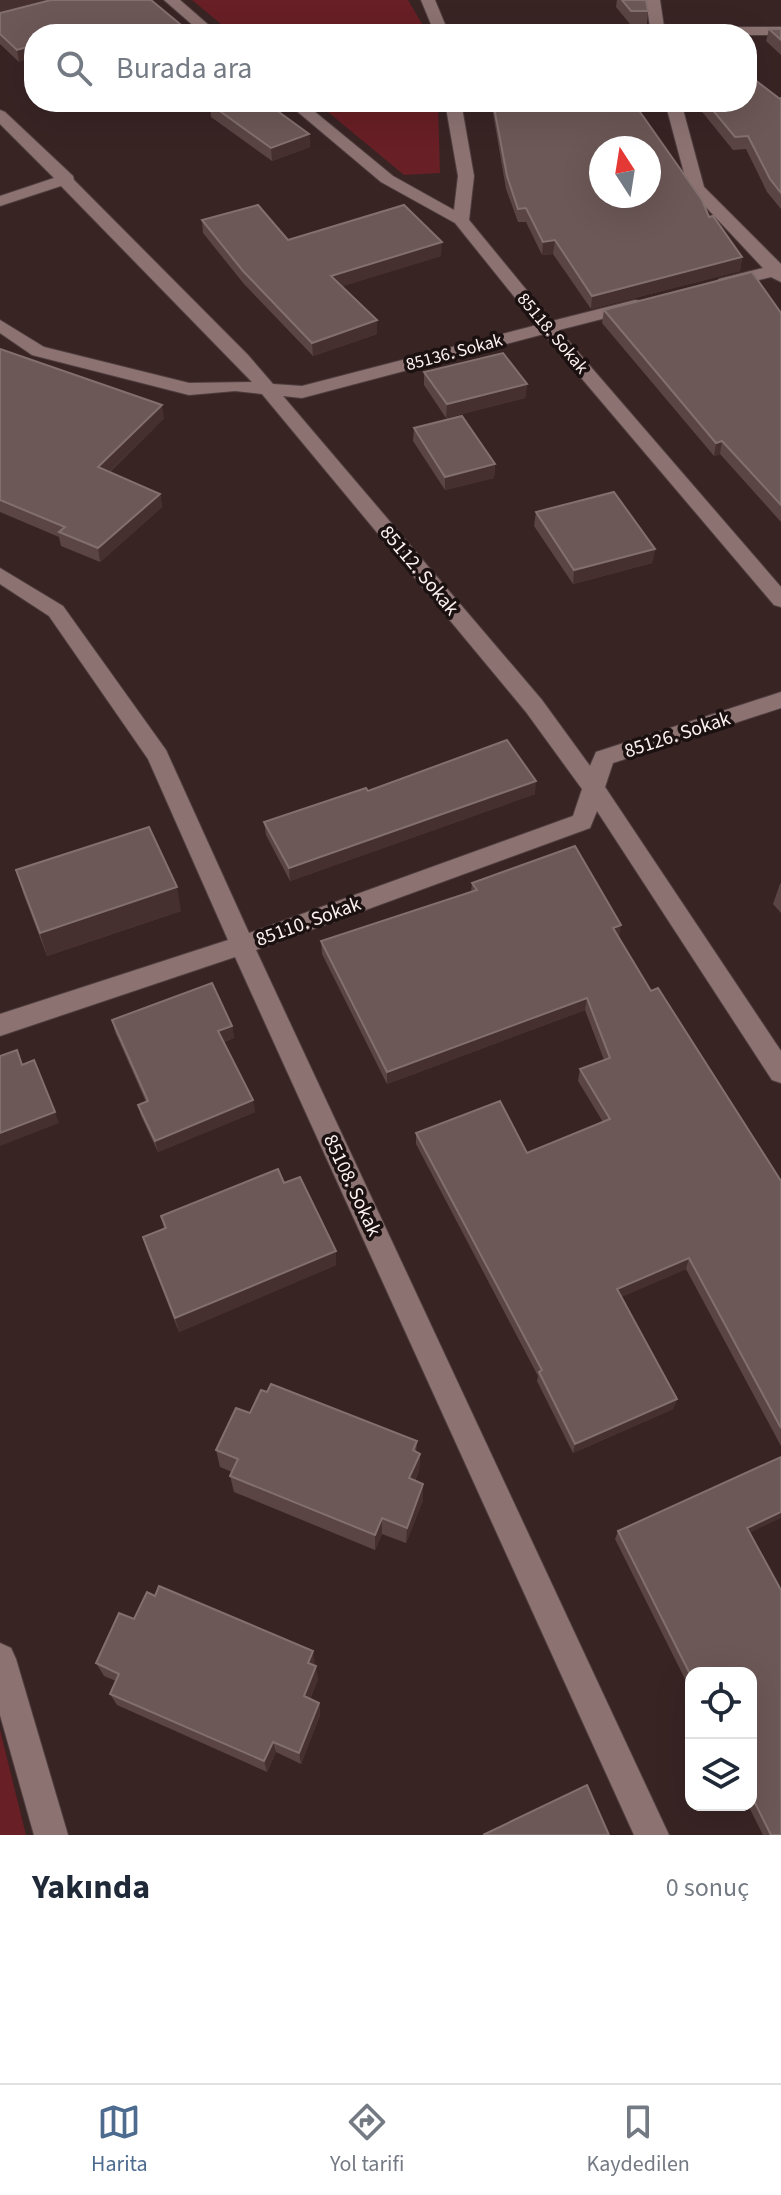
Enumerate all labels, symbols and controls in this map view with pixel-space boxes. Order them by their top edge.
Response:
search box [24,24,757,112]
icon: search [52,46,96,90]
text: Burada ara [116,47,253,90]
north arrow [589,136,661,208]
street label: 85118. Sokak [511,287,594,379]
street label: 85136. Sokak [403,328,505,377]
street label: 85112. Sokak [373,520,465,622]
street label: 85126. Sokak [621,705,734,765]
street label: 85110. Sokak [252,890,365,954]
street label: 85108. Sokak [316,1130,388,1241]
map controls [685,1667,757,1811]
button: locate [685,1667,757,1739]
button: layers [685,1739,757,1811]
text: Yakında [32,1863,150,1912]
text: 0 sonuç [666,1869,749,1906]
tab: Harita [91,2100,148,2180]
tab: Yol tarifi [330,2100,404,2180]
tab: Kaydedilen [587,2100,690,2180]

